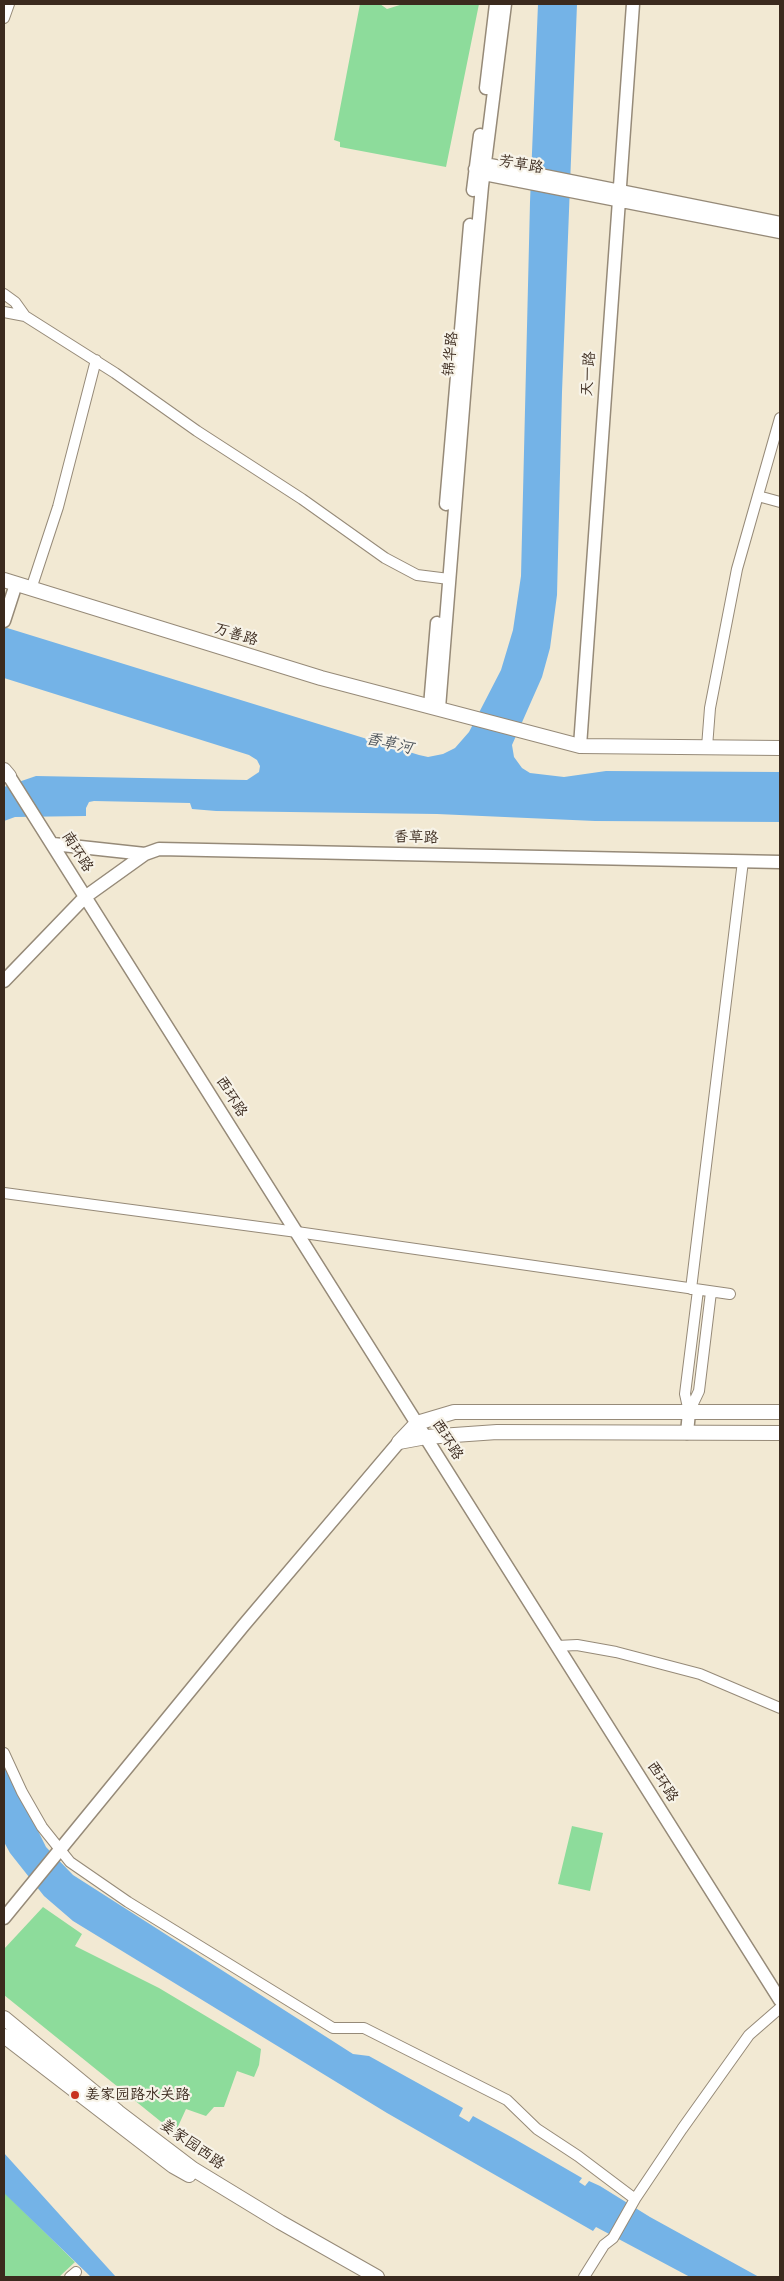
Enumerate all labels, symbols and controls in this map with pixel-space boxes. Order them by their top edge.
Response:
street label: 芳草路 [497,152,545,178]
street label: 锦华路 [440,331,462,377]
street label: 天一路 [578,351,600,397]
street label: 万善路 [212,620,260,650]
water label: 香草河 [363,729,415,759]
street label: 南环路 [57,828,97,876]
street label: 香草路 [393,829,439,847]
street label: 西环路 [211,1073,251,1121]
street label: 西环路 [427,1416,467,1464]
street label: 西环路 [642,1758,682,1806]
place label: 姜家园路水关路 [85,2086,190,2104]
marker: 姜家园路水关路 [69,2089,81,2101]
street label: 姜家园西路 [156,2116,228,2174]

